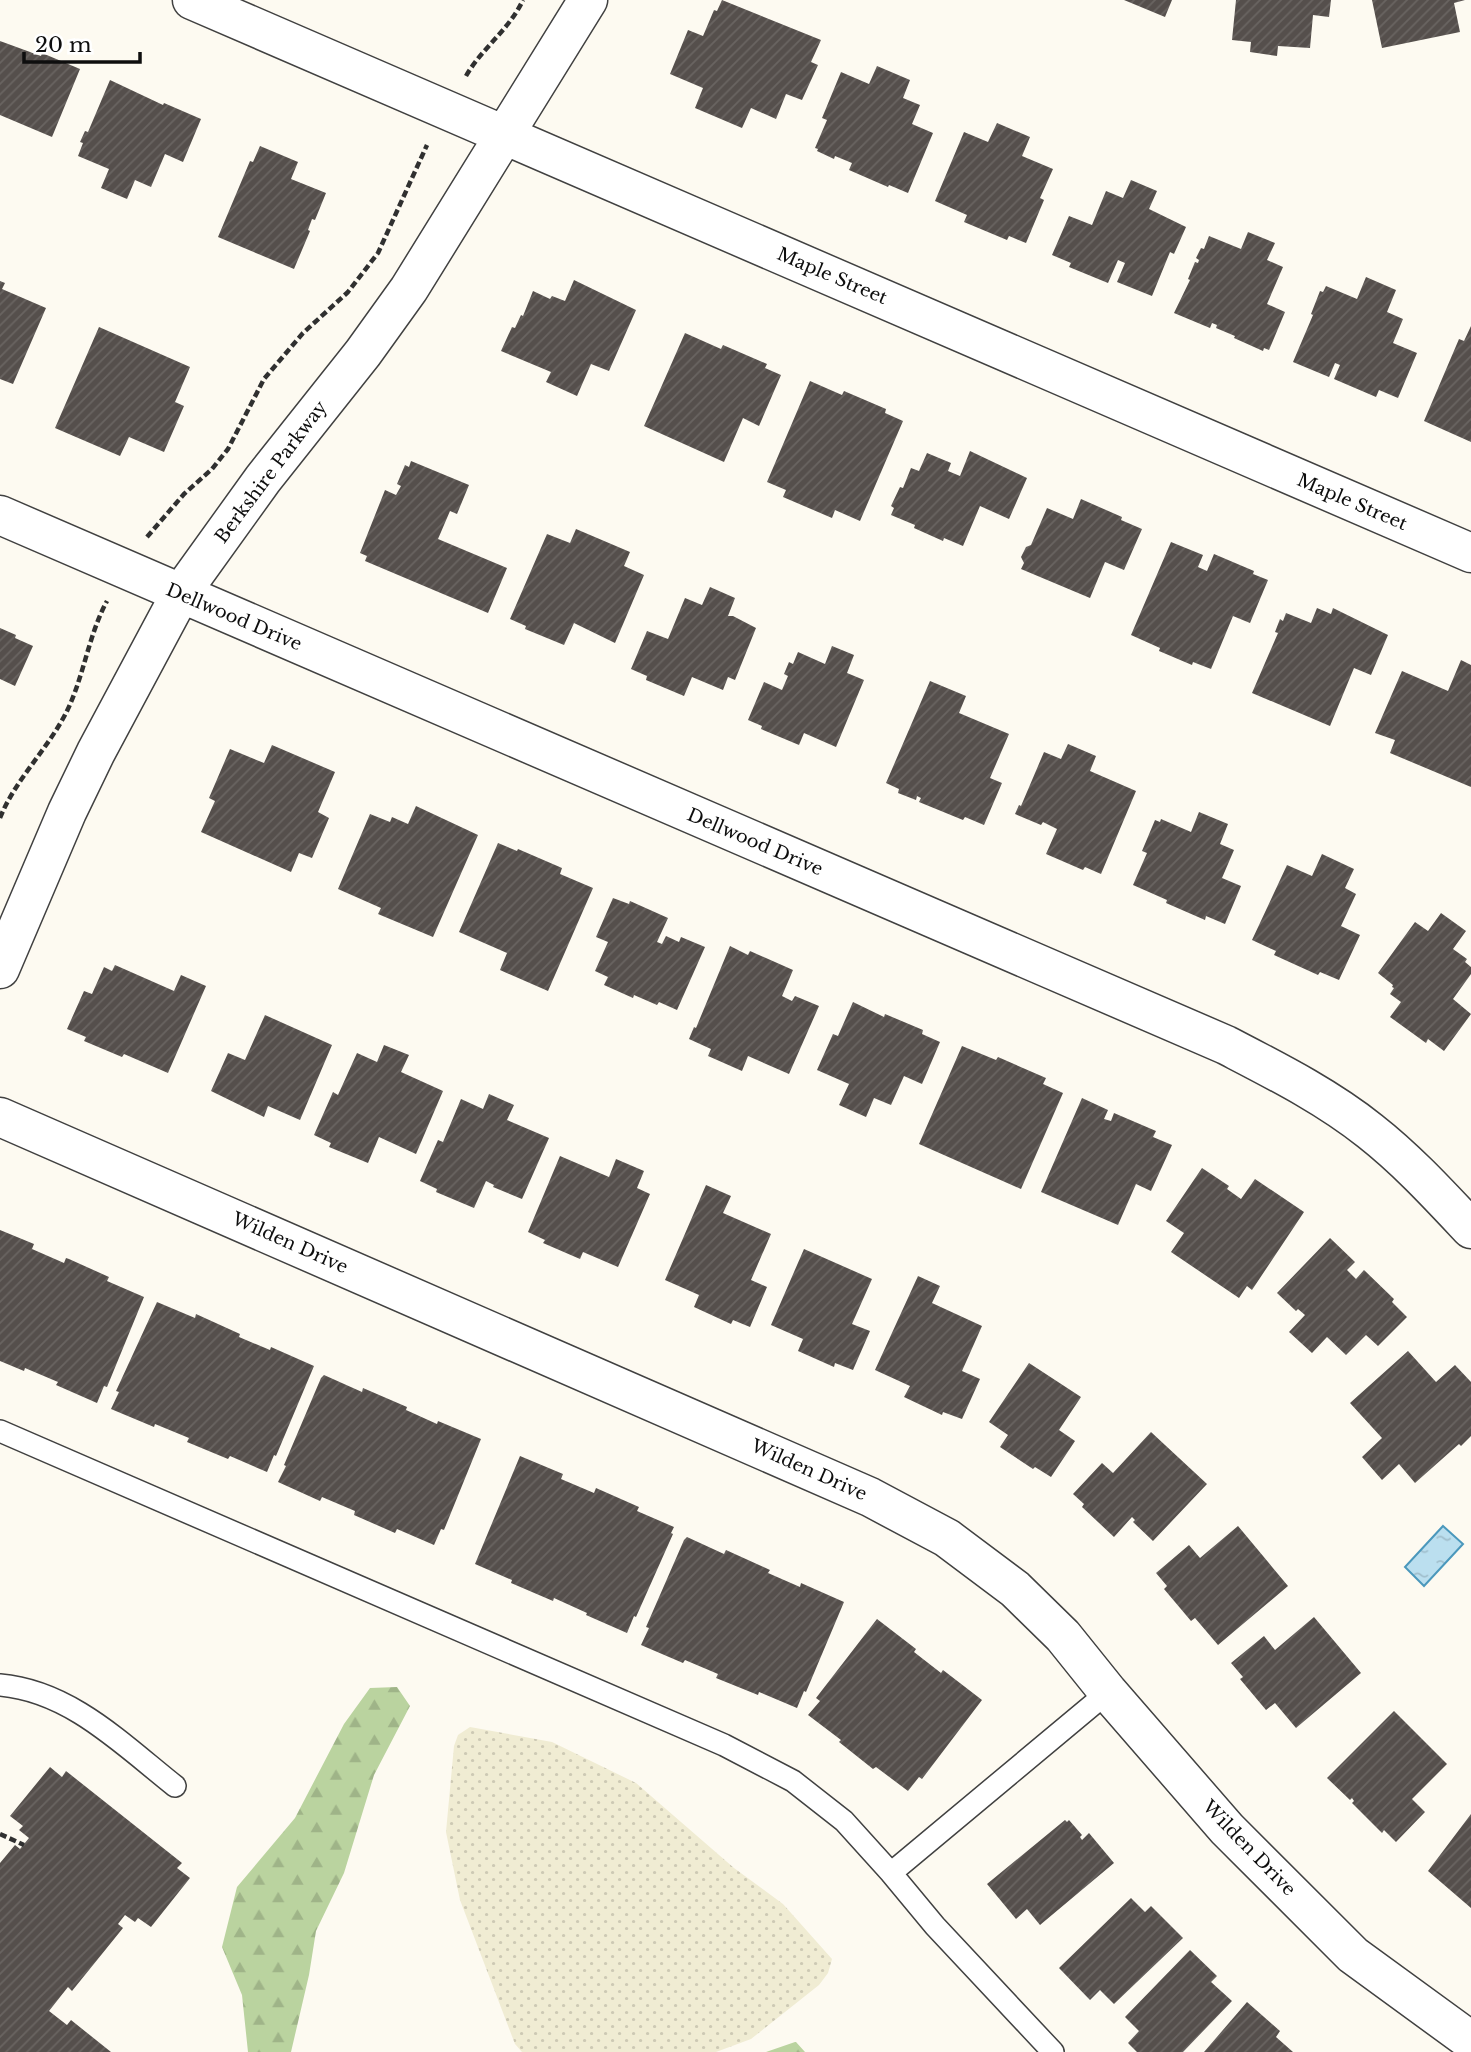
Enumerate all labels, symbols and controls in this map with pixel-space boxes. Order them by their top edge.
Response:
scale bar [24,21,140,65]
text: 20 m [35,32,92,58]
street label: Maple Street [774,243,890,309]
street label: Berkshire Parkway [210,396,332,547]
street label: Maple Street [1294,469,1410,535]
street label: Dellwood Drive [163,579,305,655]
street label: Dellwood Drive [684,804,826,880]
street label: Wilden Drive [228,1207,351,1278]
street label: Wilden Drive [747,1434,870,1505]
street label: Wilden Drive [1197,1795,1300,1900]

